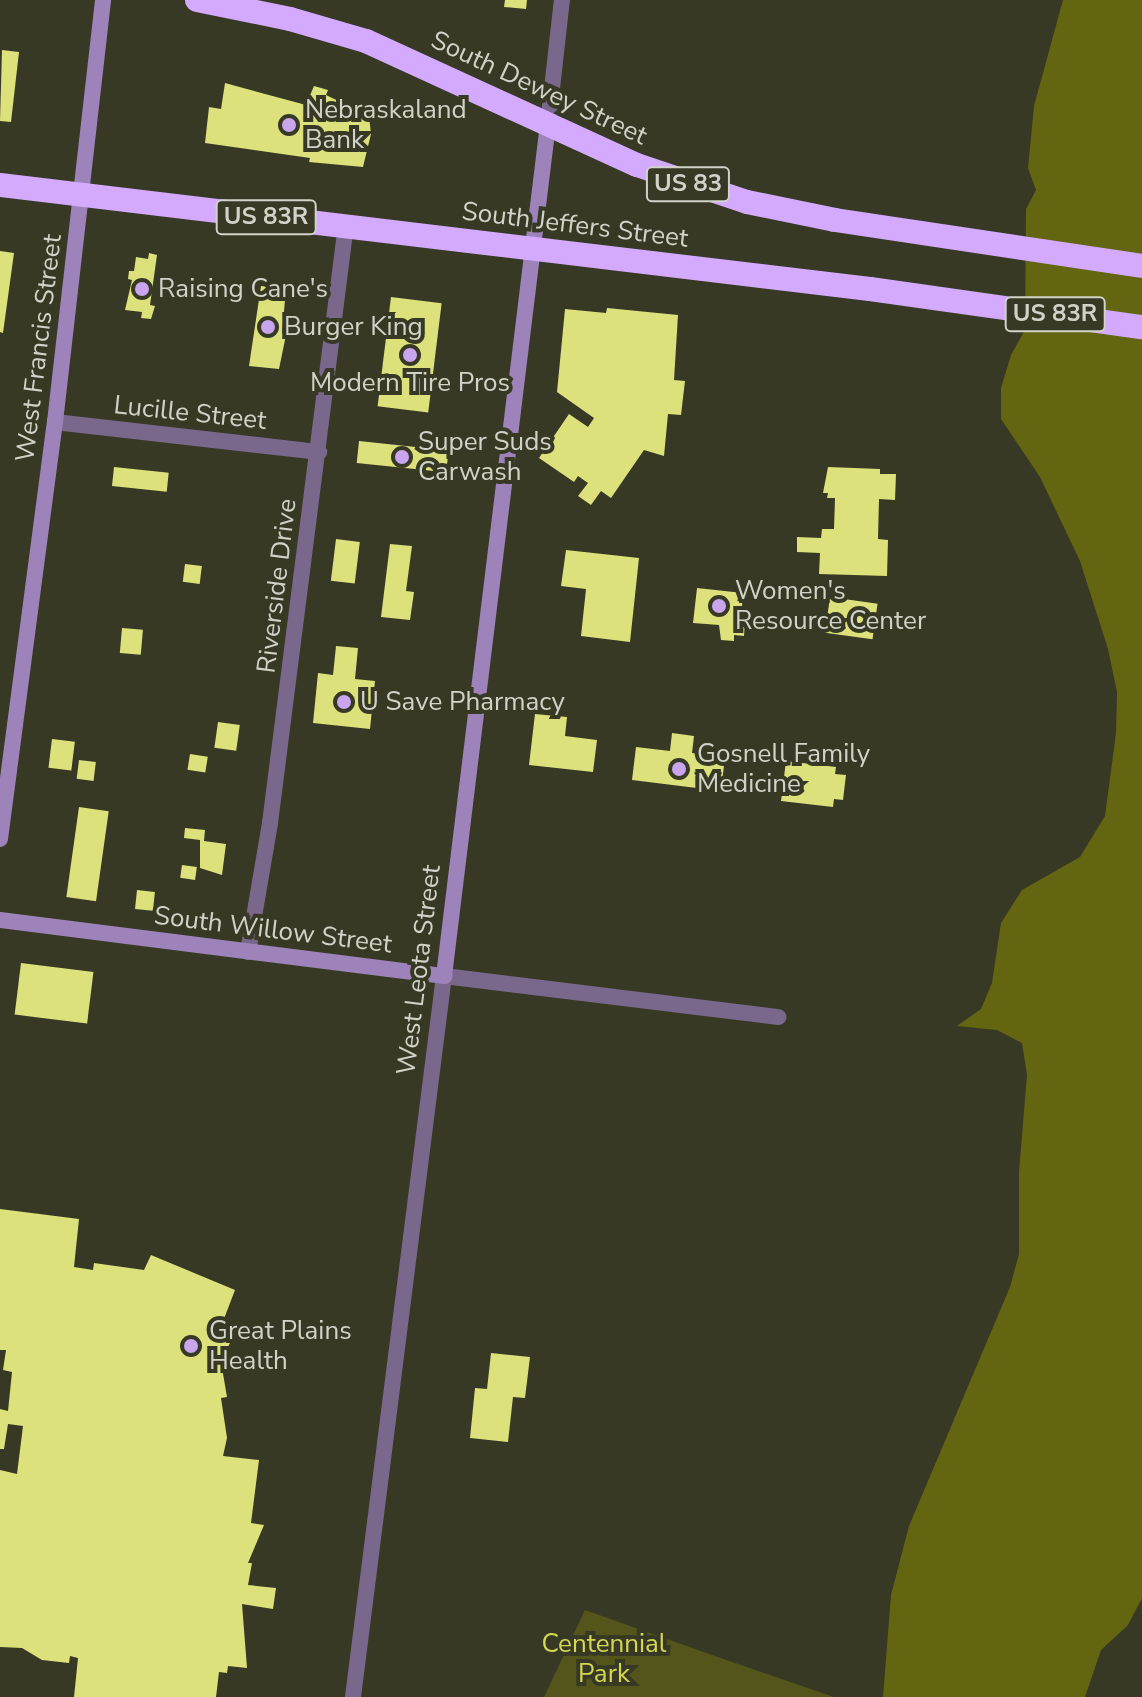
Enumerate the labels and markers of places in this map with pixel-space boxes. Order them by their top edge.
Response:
place label: Nebraskaland Bank [305,94,467,156]
marker: Nebraskaland Bank [280,116,298,134]
place label: Raising Cane's [158,273,328,305]
marker: Raising Cane's [133,280,151,298]
place label: Burger King [284,311,423,343]
marker: Burger King [259,318,277,336]
marker: Modern Tire Pros [401,346,419,364]
place label: Modern Tire Pros [310,367,510,399]
place label: Super Suds Carwash [418,426,552,488]
marker: Super Suds Carwash [393,448,411,466]
place label: Women's Resource Center [735,575,926,636]
marker: Women's Resource Center [710,597,728,615]
place label: U Save Pharmacy [360,686,565,718]
marker: U Save Pharmacy [335,693,353,711]
place label: Gosnell Family Medicine [697,738,870,800]
marker: Gosnell Family Medicine [668,758,690,780]
place label: Great Plains Health [209,1315,352,1376]
marker: Great Plains Health [180,1335,202,1357]

